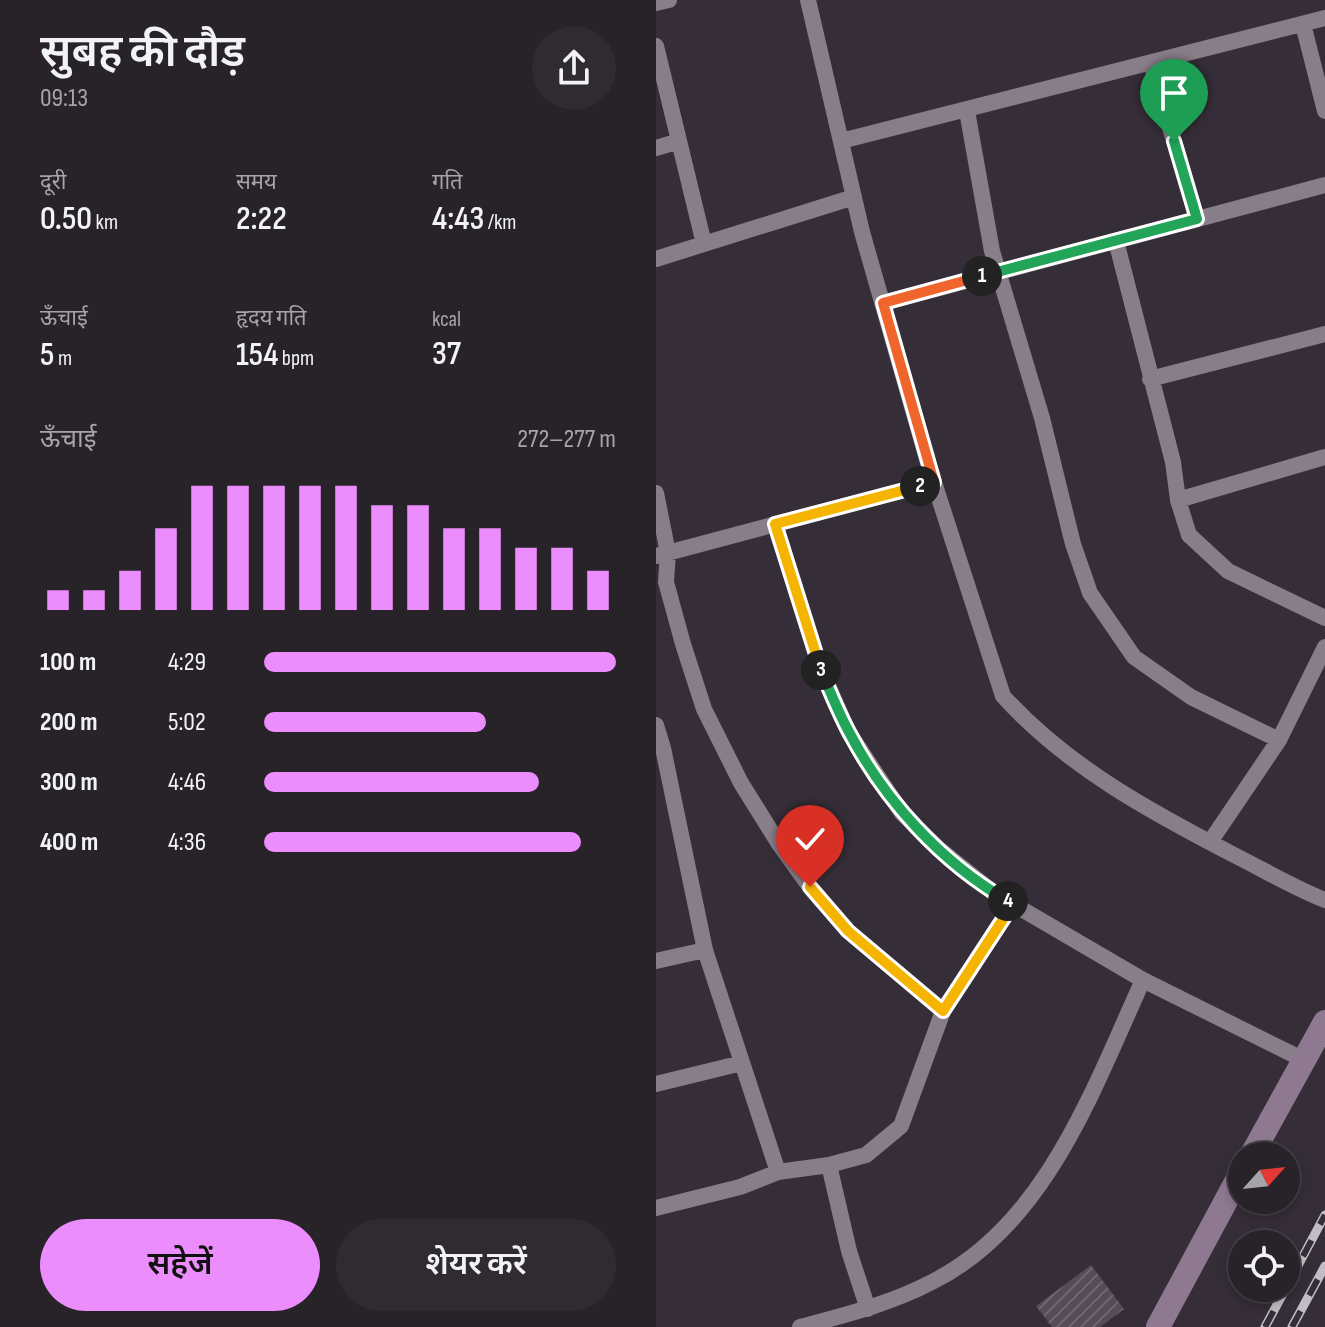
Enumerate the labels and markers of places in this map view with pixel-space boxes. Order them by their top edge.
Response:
pin [1140,59,1208,141]
pin: 1 [962,256,1002,296]
pin: 2 [900,466,940,506]
pin: 3 [801,650,841,690]
pin [776,805,844,887]
pin: 4 [988,881,1028,921]

